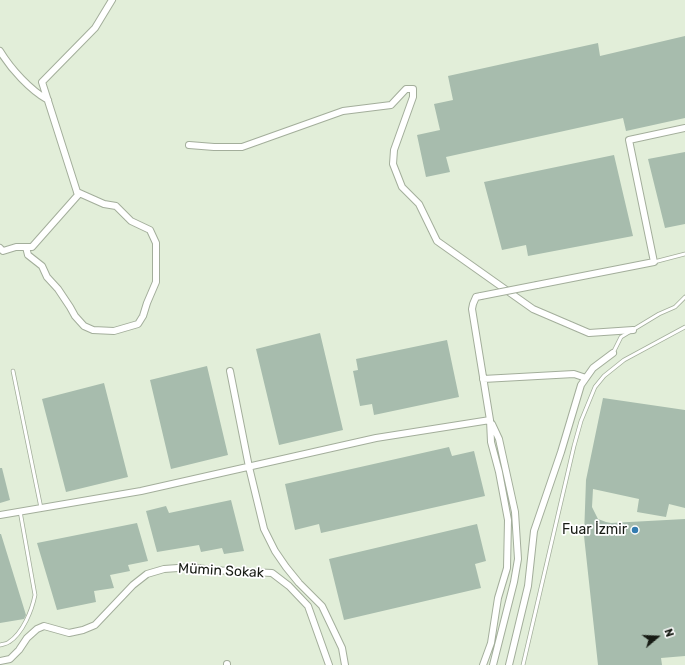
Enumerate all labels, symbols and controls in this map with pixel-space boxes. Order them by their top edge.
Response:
place label: Fuar İzmir [562,522,627,538]
marker: Fuar İzmir [630,525,640,535]
street label: Mümin Sokak [178,560,264,582]
north arrow [637,617,677,657]
text: N [661,627,676,639]

